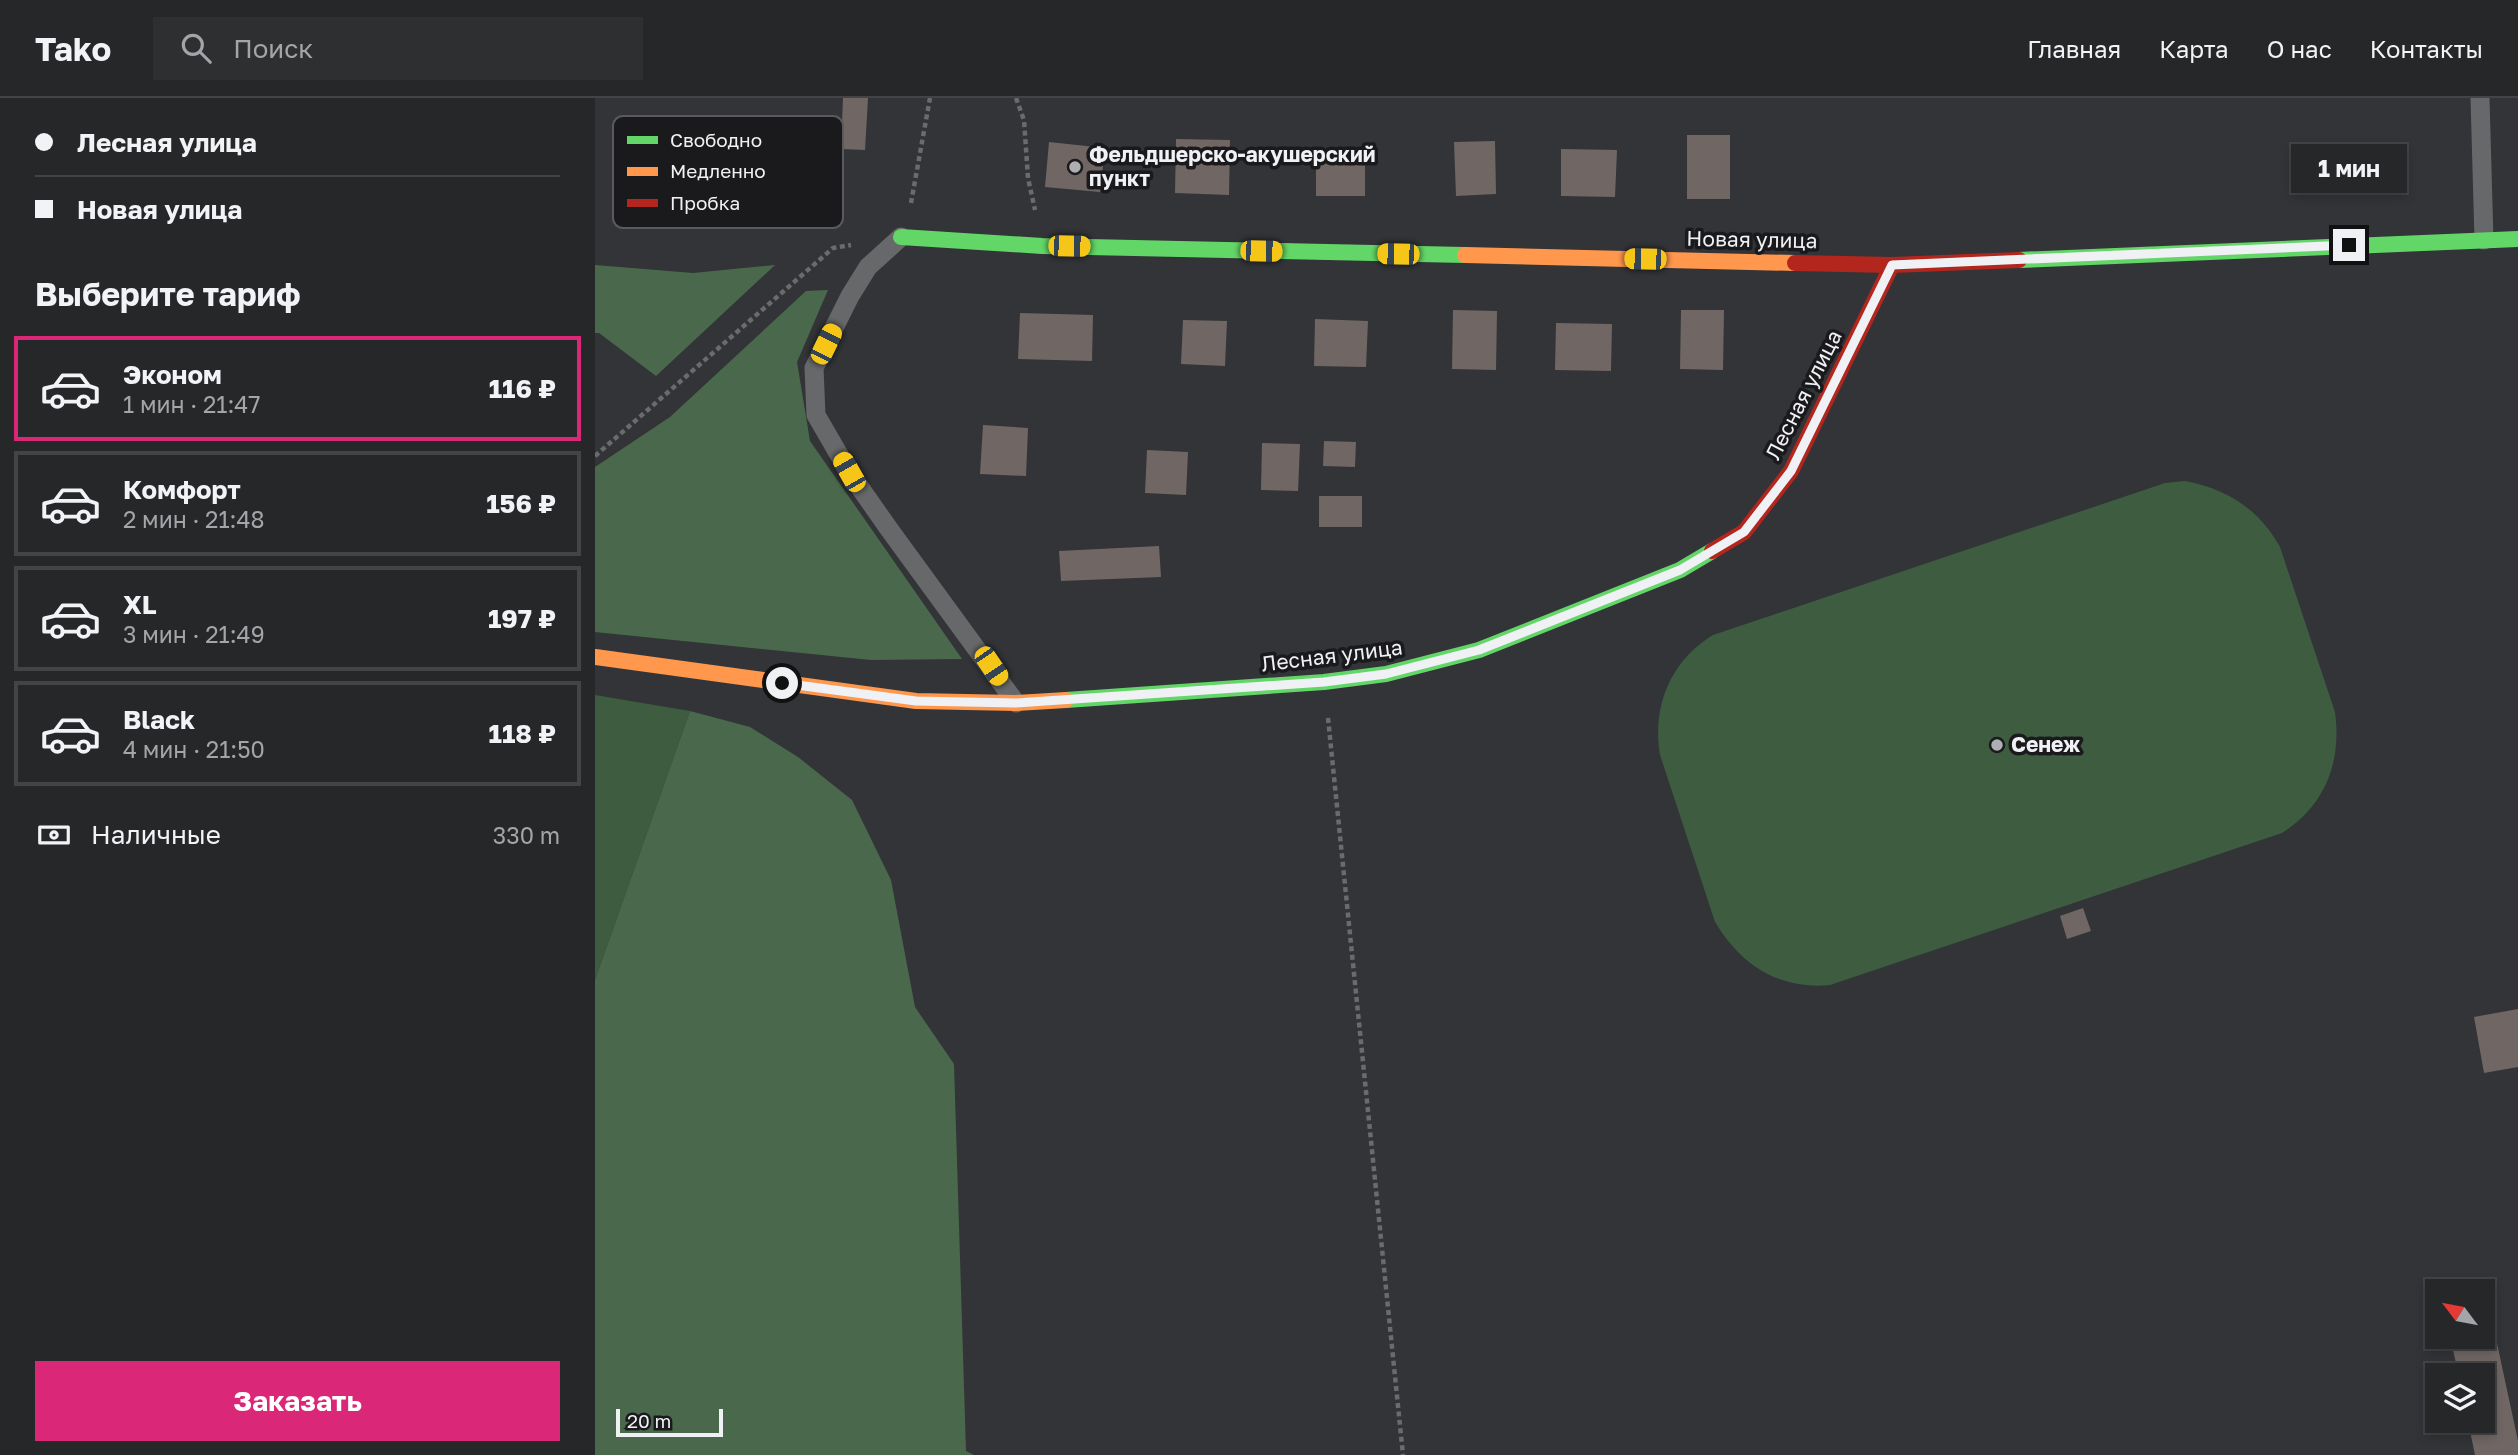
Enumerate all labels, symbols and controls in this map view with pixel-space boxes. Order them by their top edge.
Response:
search box [153,17,643,80]
text: Tako [35,29,111,68]
icon: search [177,29,215,67]
text: Поиск [233,33,313,64]
text: Главная [2027,34,2121,63]
text: Карта [2159,34,2229,63]
text: О нас [2267,34,2332,63]
text: Контакты [2370,34,2483,63]
legend [613,116,843,228]
text: Лесная улица [77,127,257,158]
text: Свободно [670,128,762,151]
place label: Фельдшерско-акушерский пункт [1089,141,1376,191]
callout: 1 мин [2291,144,2407,192]
text: 1 мин [2318,154,2380,182]
text: Медленно [670,159,766,182]
marker: Фельдшерско-акушерский пункт [1067,159,1083,175]
text: Пробка [670,191,740,214]
text: Новая улица [77,194,242,225]
street label: Новая улица [1686,225,1818,253]
route end [2333,229,2365,261]
car [1048,235,1091,257]
car [1240,240,1283,262]
car [1377,243,1420,265]
car [1624,248,1667,270]
text: Выберите тариф [35,275,301,313]
car [808,321,845,367]
street label: Лесная улица [1759,325,1847,464]
icon: car [39,357,102,420]
text: Эконом [123,359,222,390]
text: 116 ₽ [489,373,556,404]
text: 1 мин · 21:47 [123,390,261,418]
car [830,449,869,495]
icon: car [39,472,102,535]
text: Комфорт [123,474,241,505]
text: 156 ₽ [486,488,556,519]
text: 2 мин · 21:48 [123,505,265,533]
icon: car [39,587,102,650]
text: XL [123,589,157,620]
text: 197 ₽ [488,603,556,634]
text: 3 мин · 21:49 [123,620,265,648]
street label: Лесная улица [1260,633,1404,677]
car [971,643,1012,689]
route start [766,667,798,699]
icon: car [39,702,102,765]
text: Black [123,704,195,735]
text: 118 ₽ [489,718,556,749]
place label: Сенеж [2011,731,2081,757]
text: 4 мин · 21:50 [123,735,265,763]
marker: Сенеж [1989,737,2005,753]
icon: cash [35,816,73,854]
text: Наличные [91,819,221,850]
text: 330 m [493,821,560,849]
north arrow [2425,1279,2495,1349]
map controls [2425,1279,2495,1433]
button: Заказать [35,1361,560,1441]
button: layers [2425,1363,2495,1433]
scale bar [616,1406,723,1438]
text: 20 m [627,1409,671,1432]

